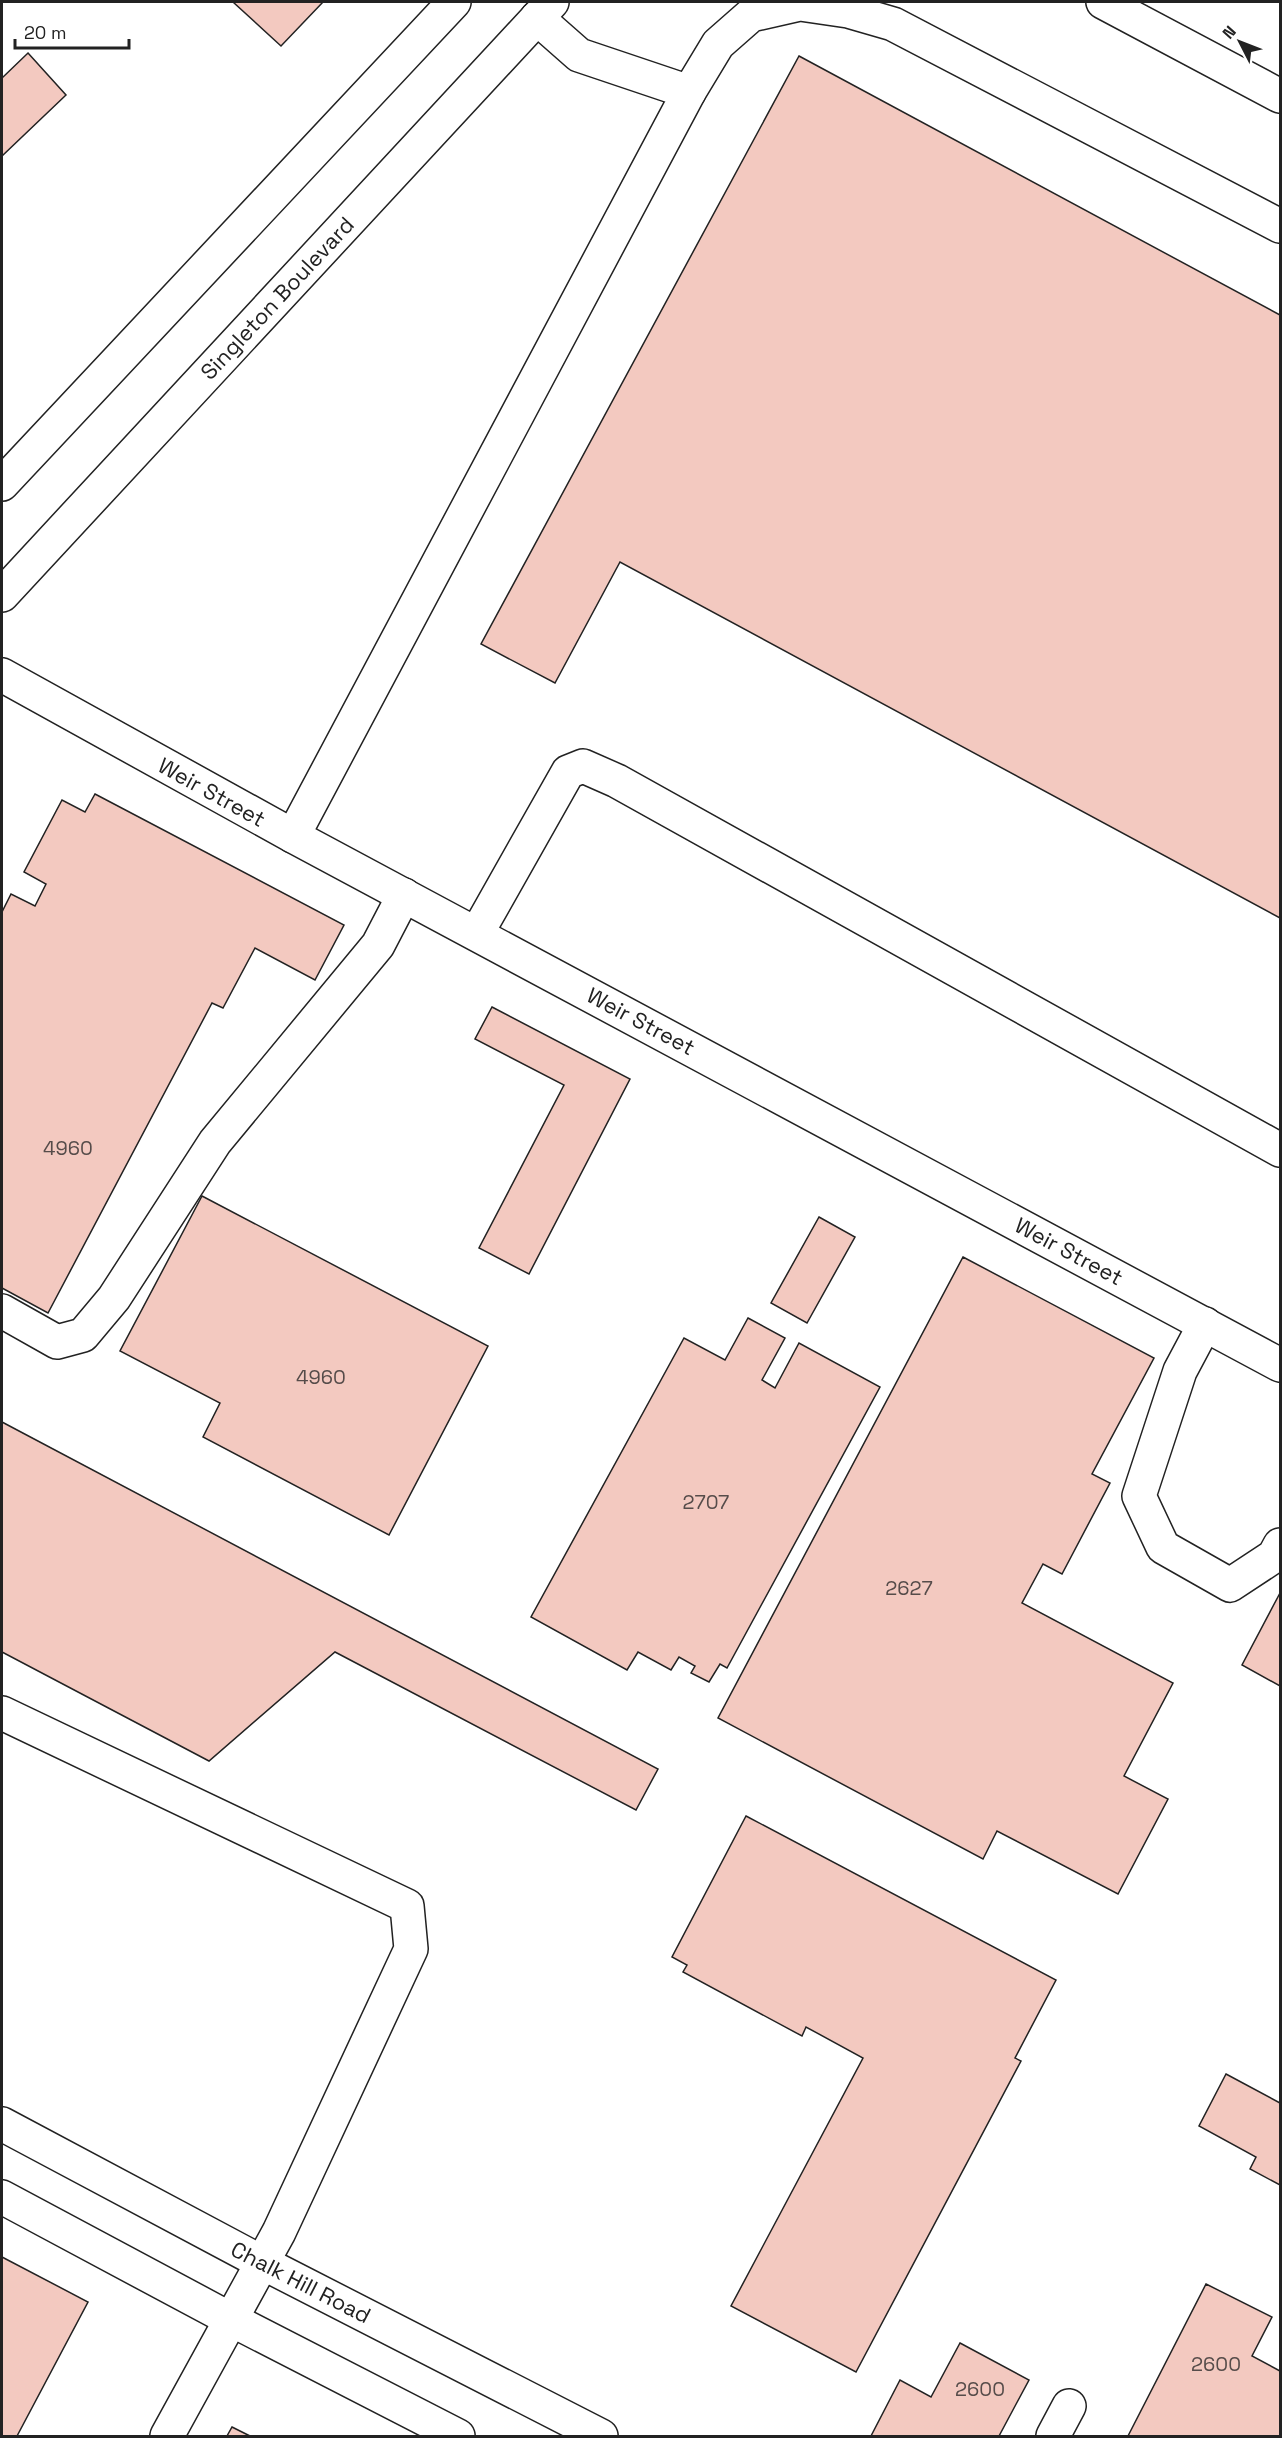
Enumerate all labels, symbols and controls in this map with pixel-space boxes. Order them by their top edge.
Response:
scale bar [15,12,129,50]
north arrow [1210,12,1270,72]
text: 20 m [24,21,67,44]
text: N [1218,21,1241,43]
street label: Singleton Boulevard [194,211,360,385]
street label: Weir Street [153,751,271,833]
street label: Weir Street [582,981,700,1061]
house number: 4960 [43,1135,93,1161]
street label: Weir Street [1010,1211,1128,1291]
house number: 4960 [296,1364,346,1390]
house number: 2707 [683,1489,729,1515]
house number: 2627 [885,1575,933,1601]
street label: Chalk Hill Road [226,2235,376,2329]
house number: 2600 [1191,2351,1241,2377]
house number: 2600 [955,2376,1005,2402]

